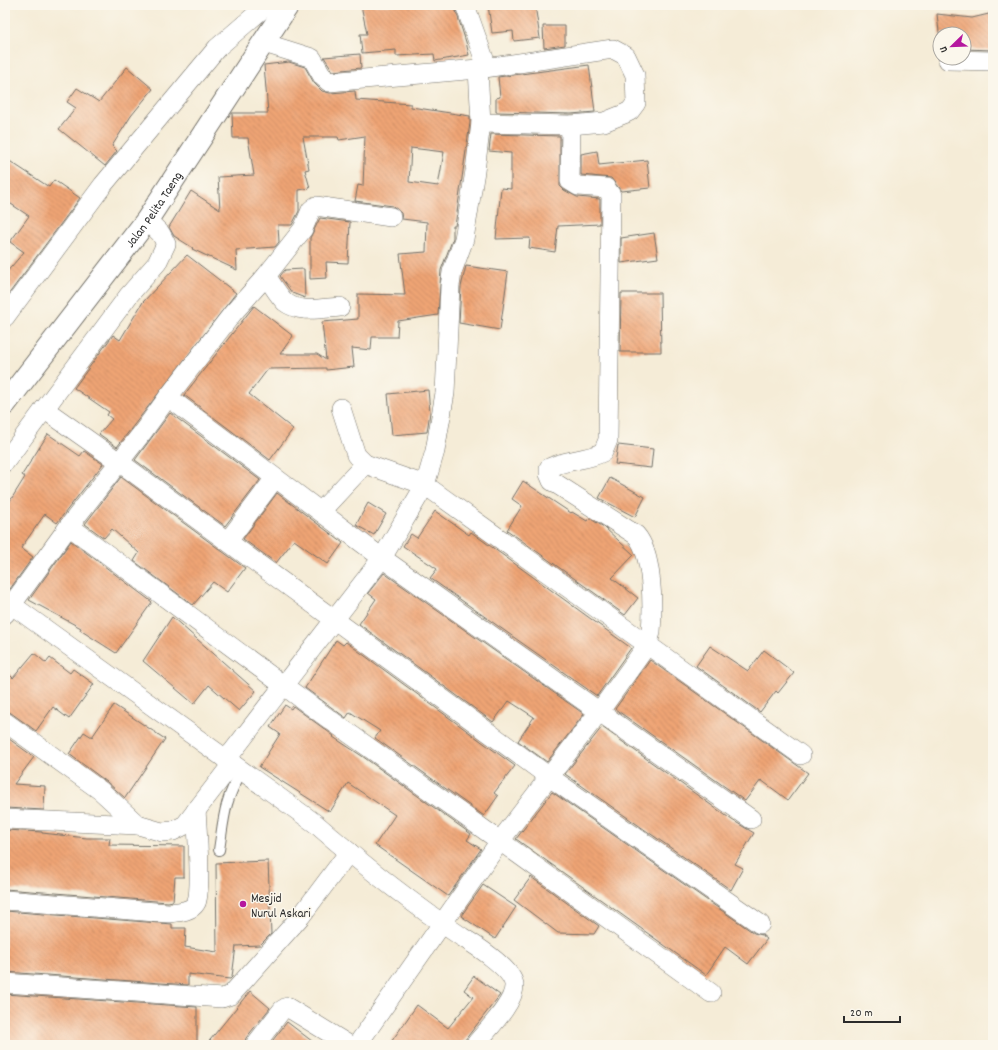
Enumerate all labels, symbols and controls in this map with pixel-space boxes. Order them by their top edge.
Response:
north arrow [932,26,972,66]
text: U [936,44,953,55]
street label: Jalan Pelita Taeng [122,168,188,253]
place label: Mesjid Nurul Askari [251,890,311,924]
marker: Mesjid Nurul Askari [238,899,248,909]
scale bar [844,998,900,1024]
text: 20 m [850,1005,873,1022]

